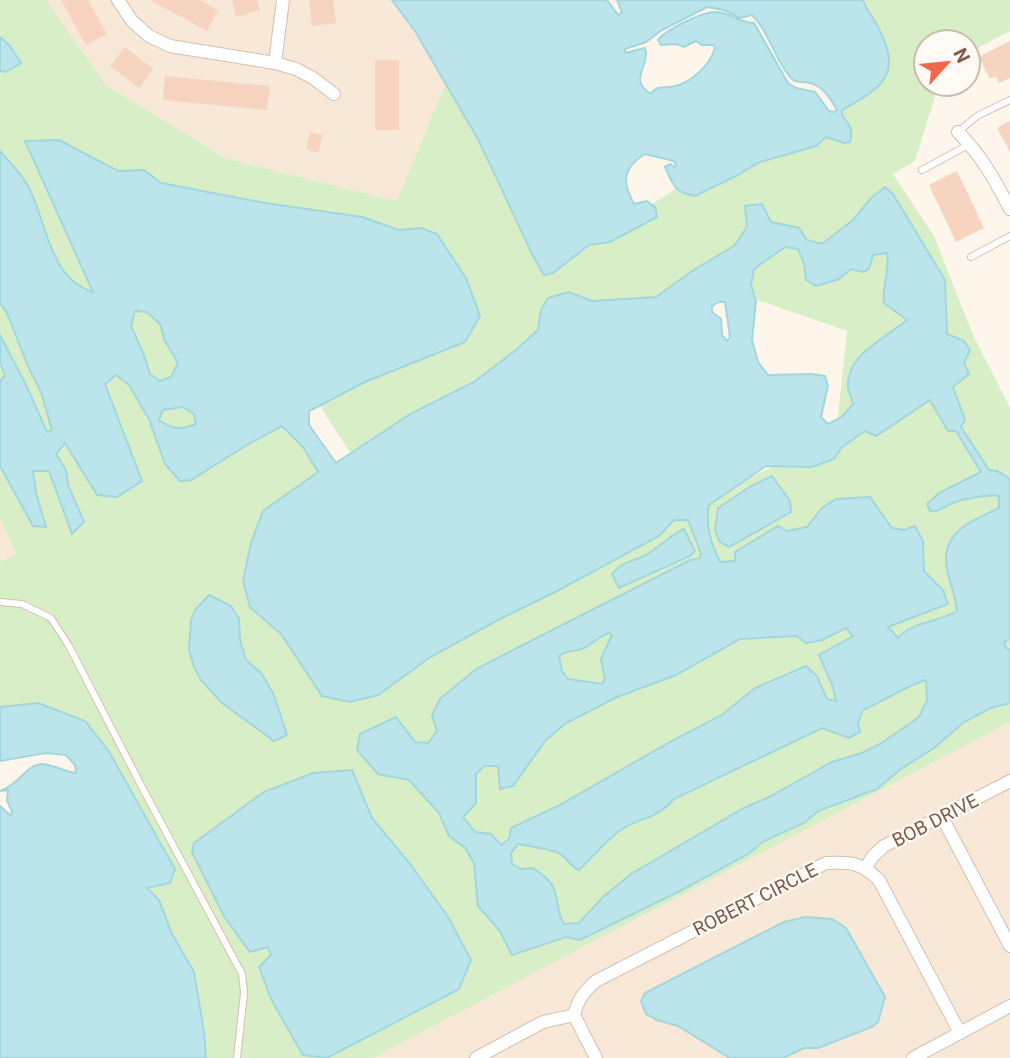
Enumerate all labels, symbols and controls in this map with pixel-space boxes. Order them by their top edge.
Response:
north arrow [912,28,982,98]
text: N [948,44,975,67]
street label: BOB DRIVE [888,789,982,852]
street label: ROBERT CIRCLE [689,858,822,941]

